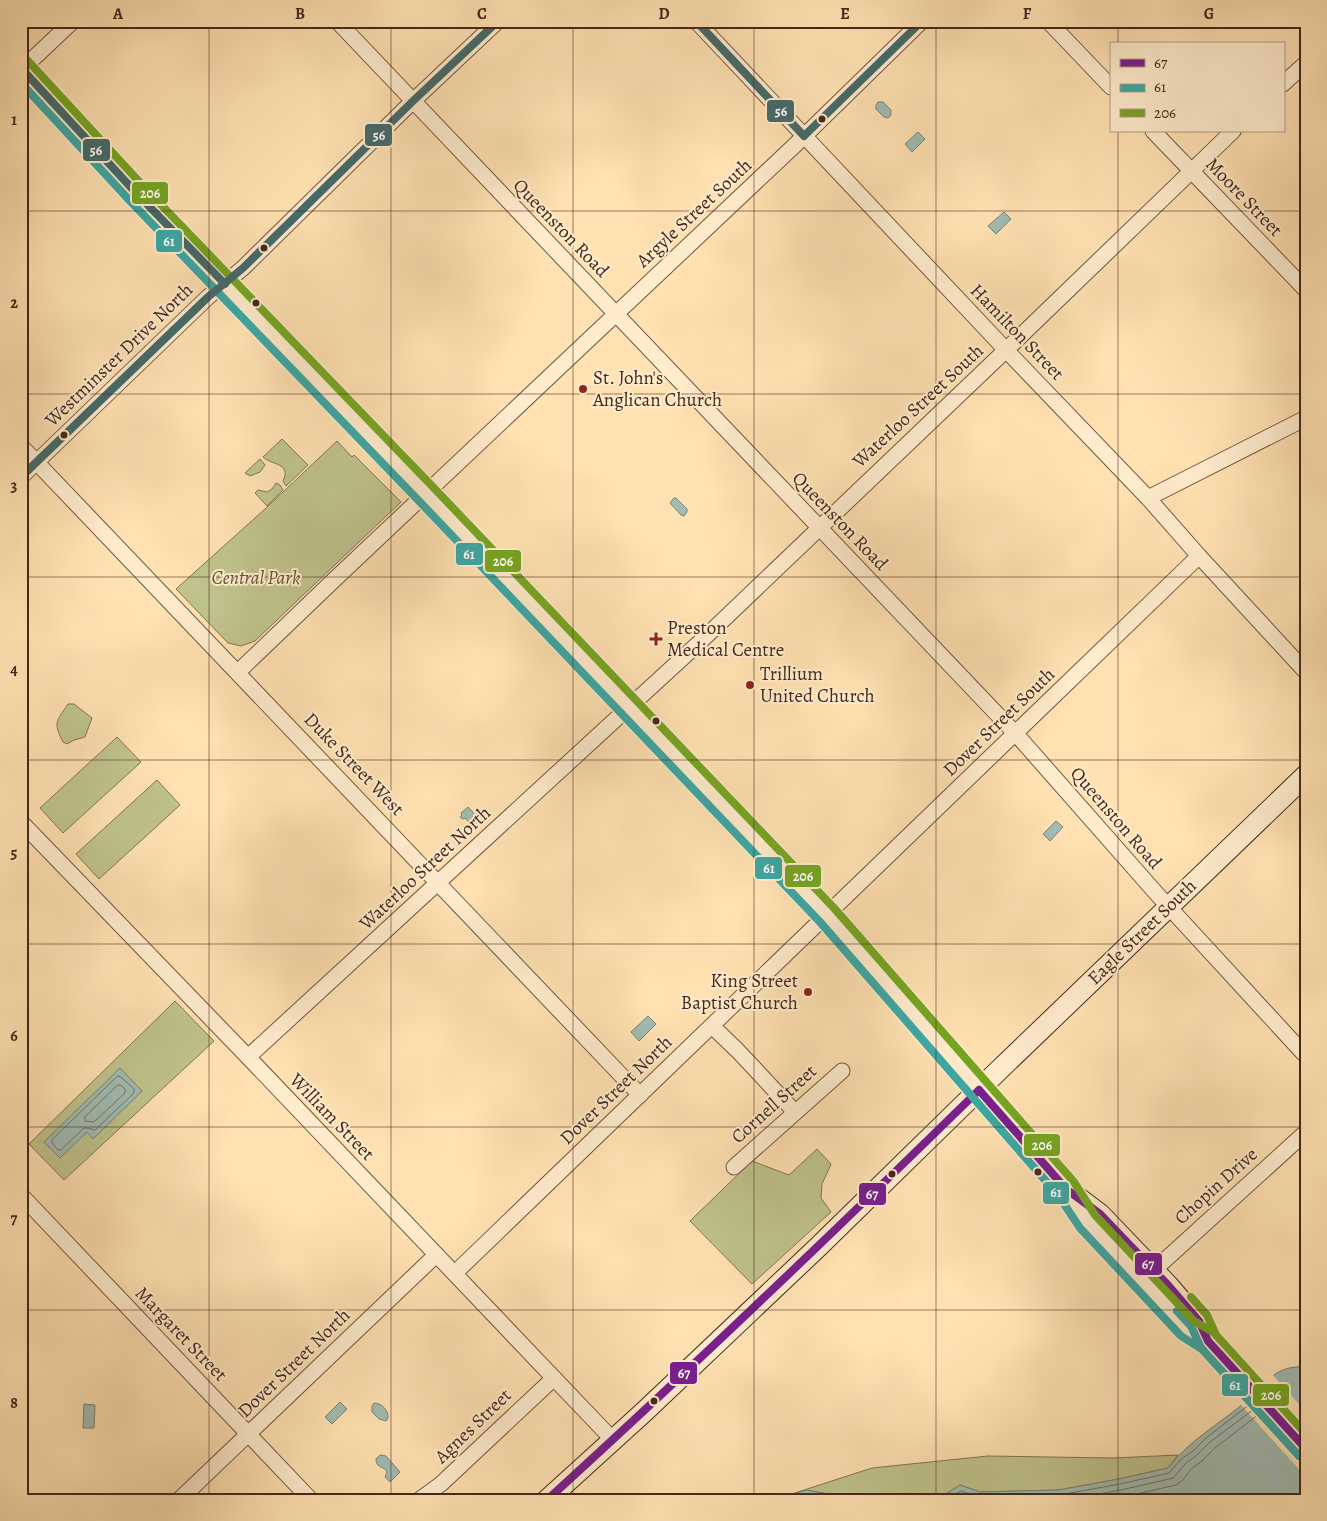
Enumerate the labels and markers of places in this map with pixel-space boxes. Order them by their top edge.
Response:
unlabelled marker [817,114,827,124]
unlabelled marker [259,243,269,253]
unlabelled marker [251,298,261,308]
place label: St. John's Anglican Church [592,365,722,413]
marker: St. John's Anglican Church [577,383,589,395]
unlabelled marker [59,430,69,440]
place label: Preston Medical Centre [667,615,784,663]
marker: Preston Medical Centre [649,632,663,646]
place label: Trillium United Church [760,661,875,709]
marker: Trillium United Church [744,679,756,691]
unlabelled marker [651,716,661,726]
place label: King Street Baptist Church [681,968,798,1016]
marker: King Street Baptist Church [802,986,814,998]
unlabelled marker [1033,1167,1043,1177]
unlabelled marker [887,1169,897,1179]
unlabelled marker [649,1396,659,1406]

